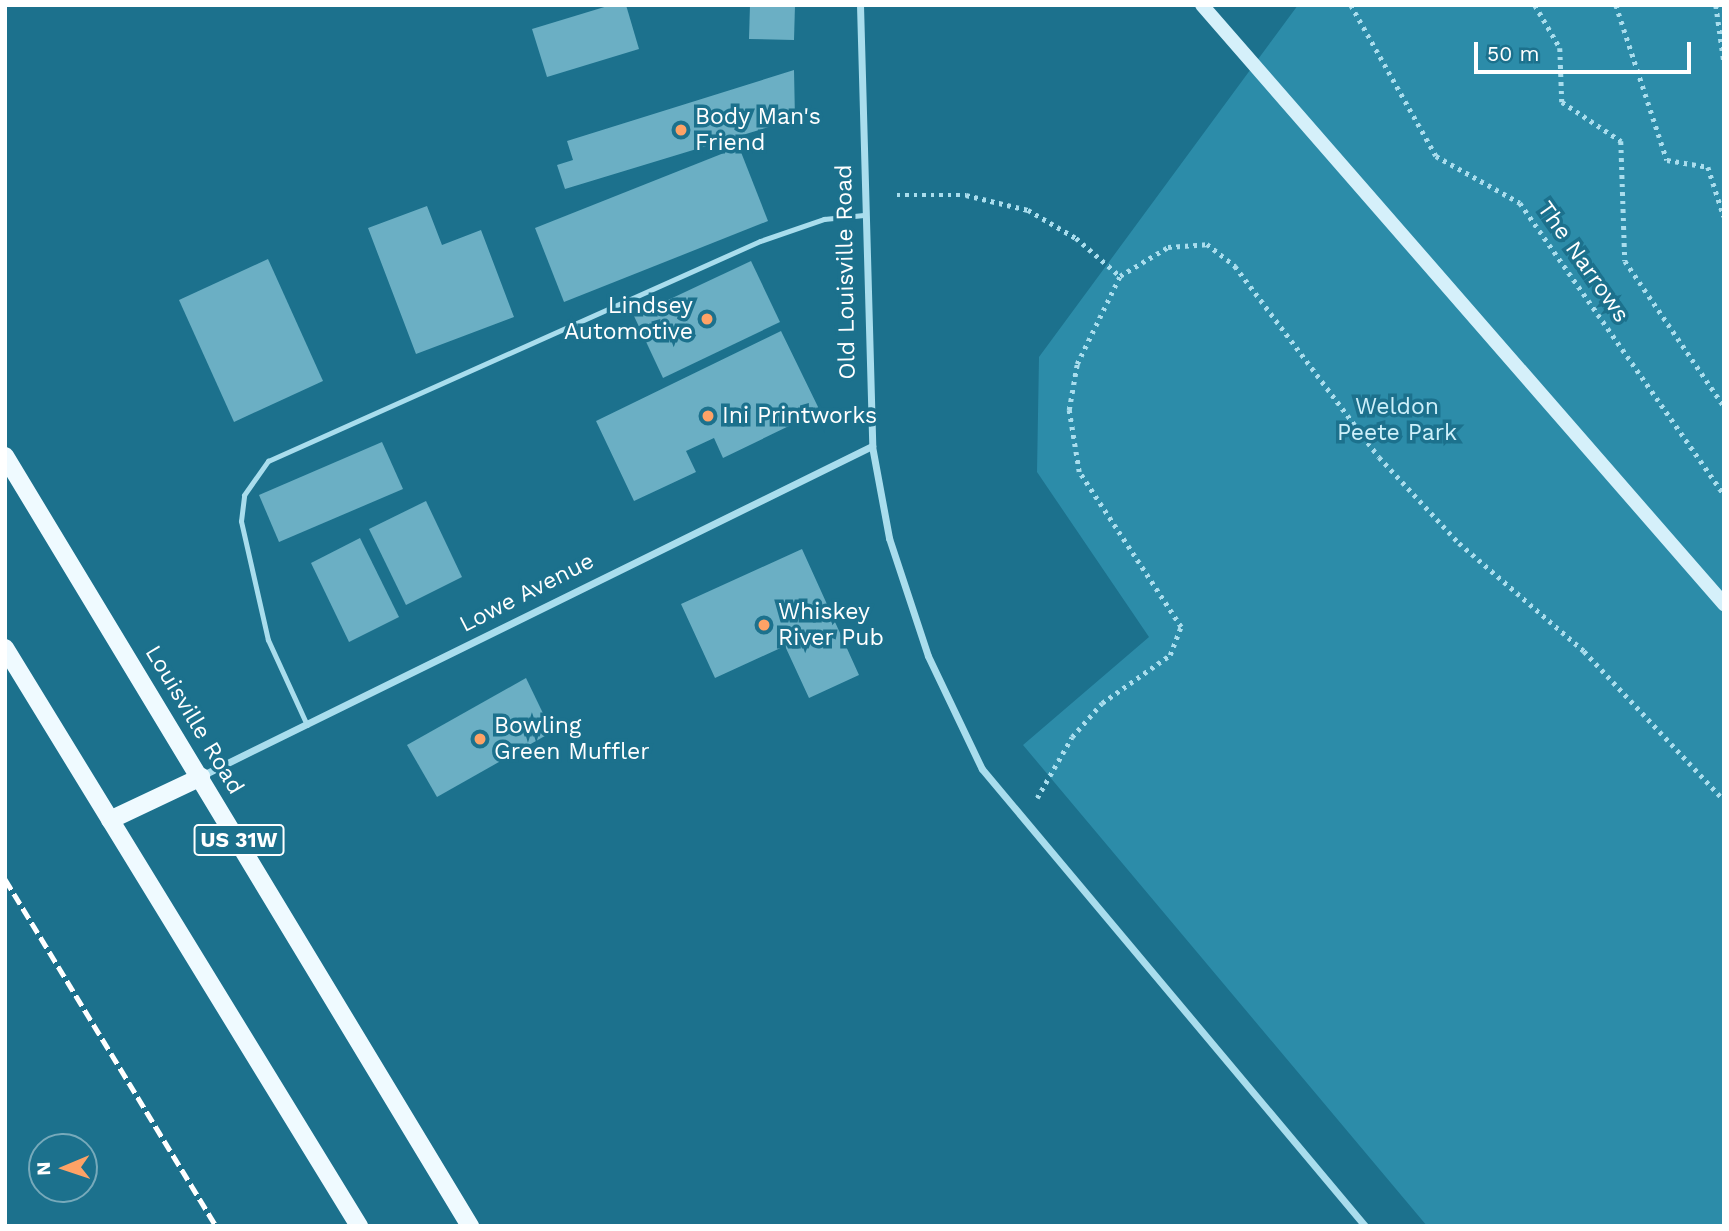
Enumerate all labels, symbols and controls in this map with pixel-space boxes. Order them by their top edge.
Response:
scale bar [1477,28,1694,72]
text: 50 m [1487,41,1539,66]
place label: Body Man's Friend [695,103,821,157]
marker: Body Man's Friend [673,122,689,138]
street label: Old Louisville Road [830,164,862,380]
street label: The Narrows [1531,196,1635,328]
place label: Lindsey Automotive [564,292,693,346]
marker: Lindsey Automotive [699,311,715,327]
park label: Weldon Peete Park [1337,393,1457,447]
place label: Ini Printworks [722,402,877,430]
marker: Ini Printworks [700,408,716,424]
street label: Lowe Avenue [455,547,599,639]
place label: Whiskey River Pub [778,598,884,652]
marker: Whiskey River Pub [756,617,772,633]
street label: Louisville Road [139,641,249,799]
place label: Bowling Green Muffler [494,712,650,766]
marker: Bowling Green Muffler [472,731,488,747]
road number: US 31W [194,822,284,858]
north arrow [28,1133,98,1203]
text: N [32,1161,55,1176]

